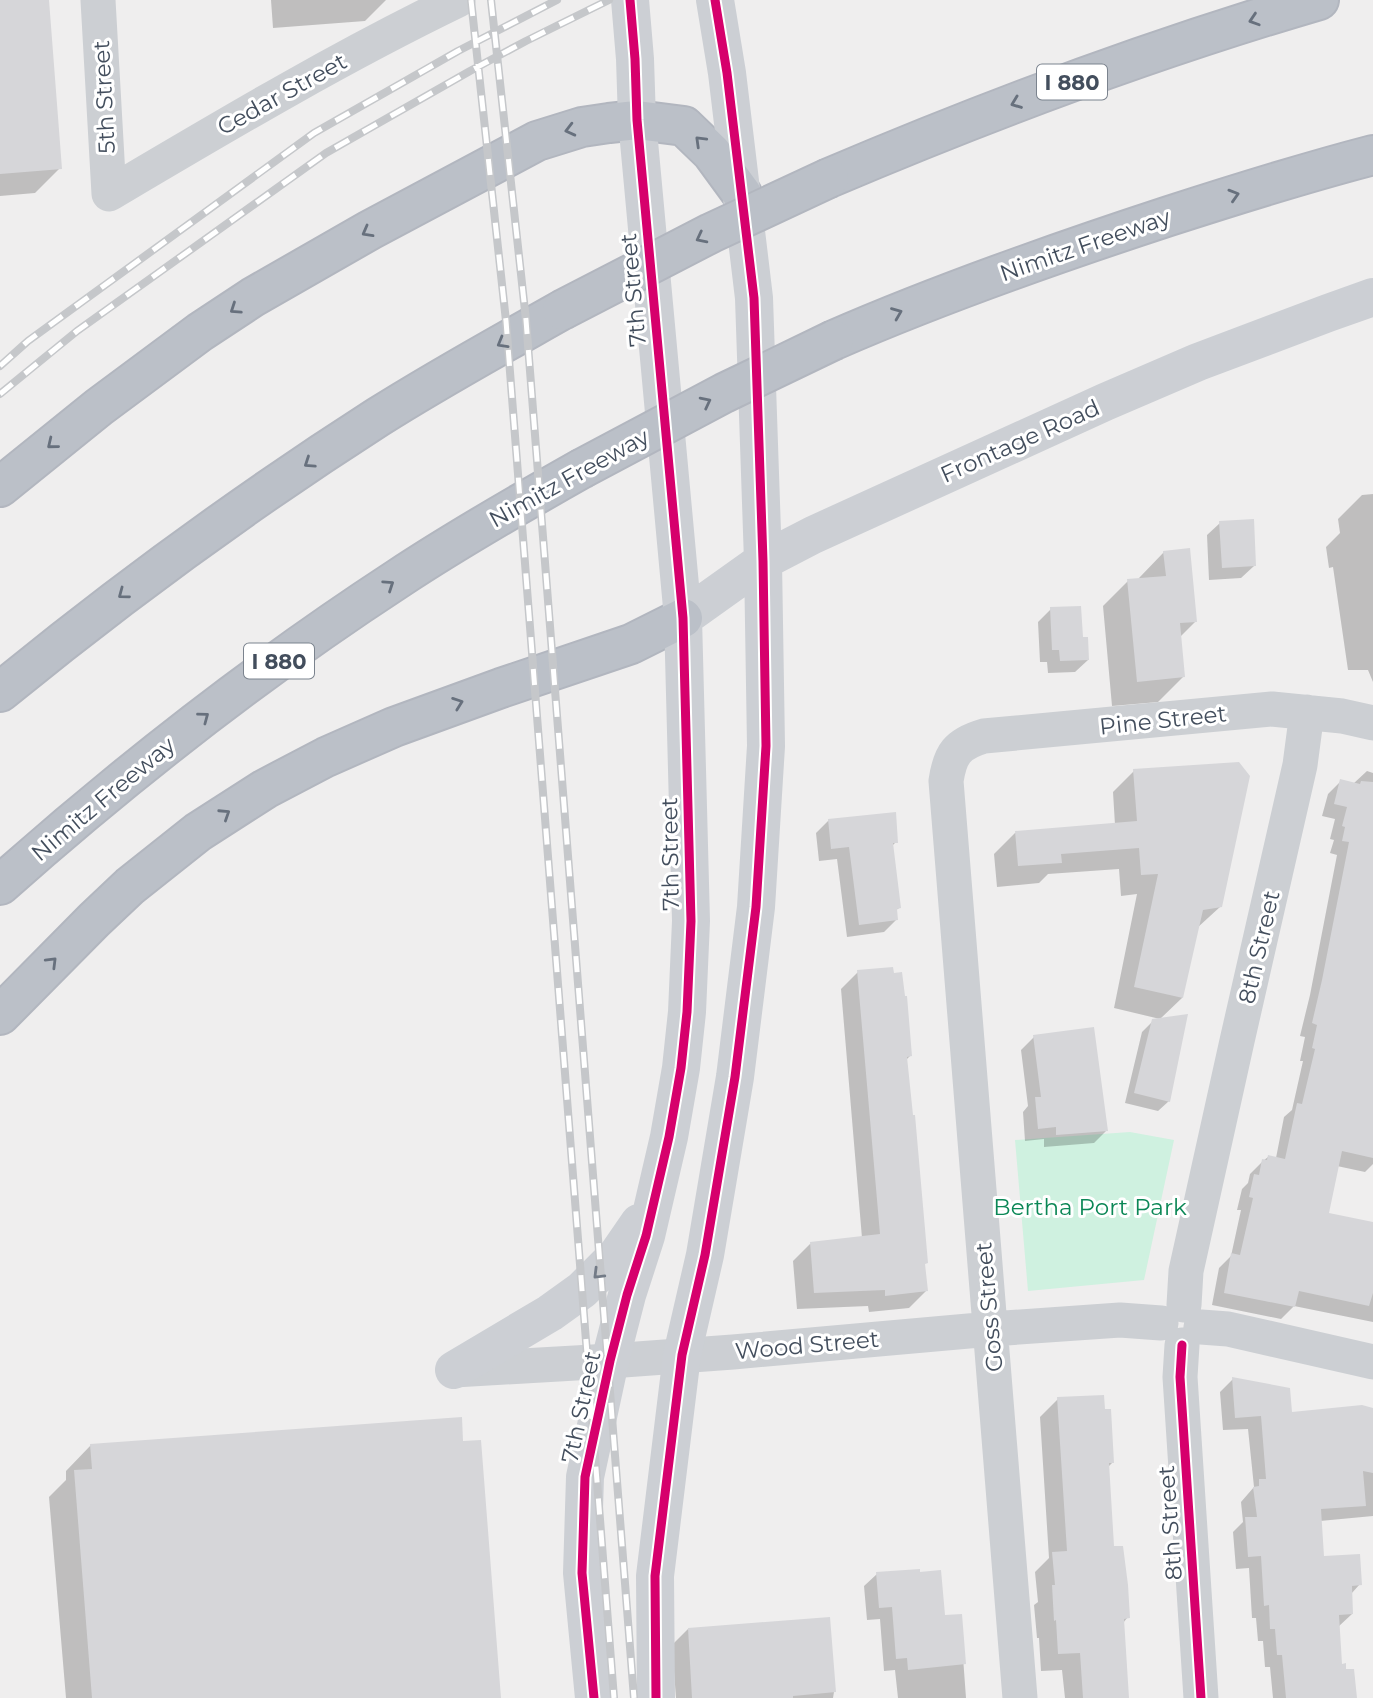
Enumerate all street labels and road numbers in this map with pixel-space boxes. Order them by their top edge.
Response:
street label: 5th Street [87,40,121,154]
street label: Cedar Street [212,47,352,141]
road number: I 880 [1037,64,1107,100]
street label: Nimitz Freeway [996,203,1174,287]
street label: 7th Street [614,232,652,348]
street label: Frontage Road [936,393,1104,489]
street label: Nimitz Freeway [484,422,654,534]
road number: I 880 [244,644,314,678]
street label: Pine Street [1098,699,1228,741]
street label: Nimitz Freeway [26,731,181,867]
street label: 7th Street [655,797,685,911]
street label: 8th Street [1232,888,1286,1006]
street label: Goss Street [969,1241,1009,1373]
street label: Wood Street [734,1325,880,1365]
street label: 7th Street [555,1349,607,1465]
street label: 8th Street [1152,1465,1188,1581]

